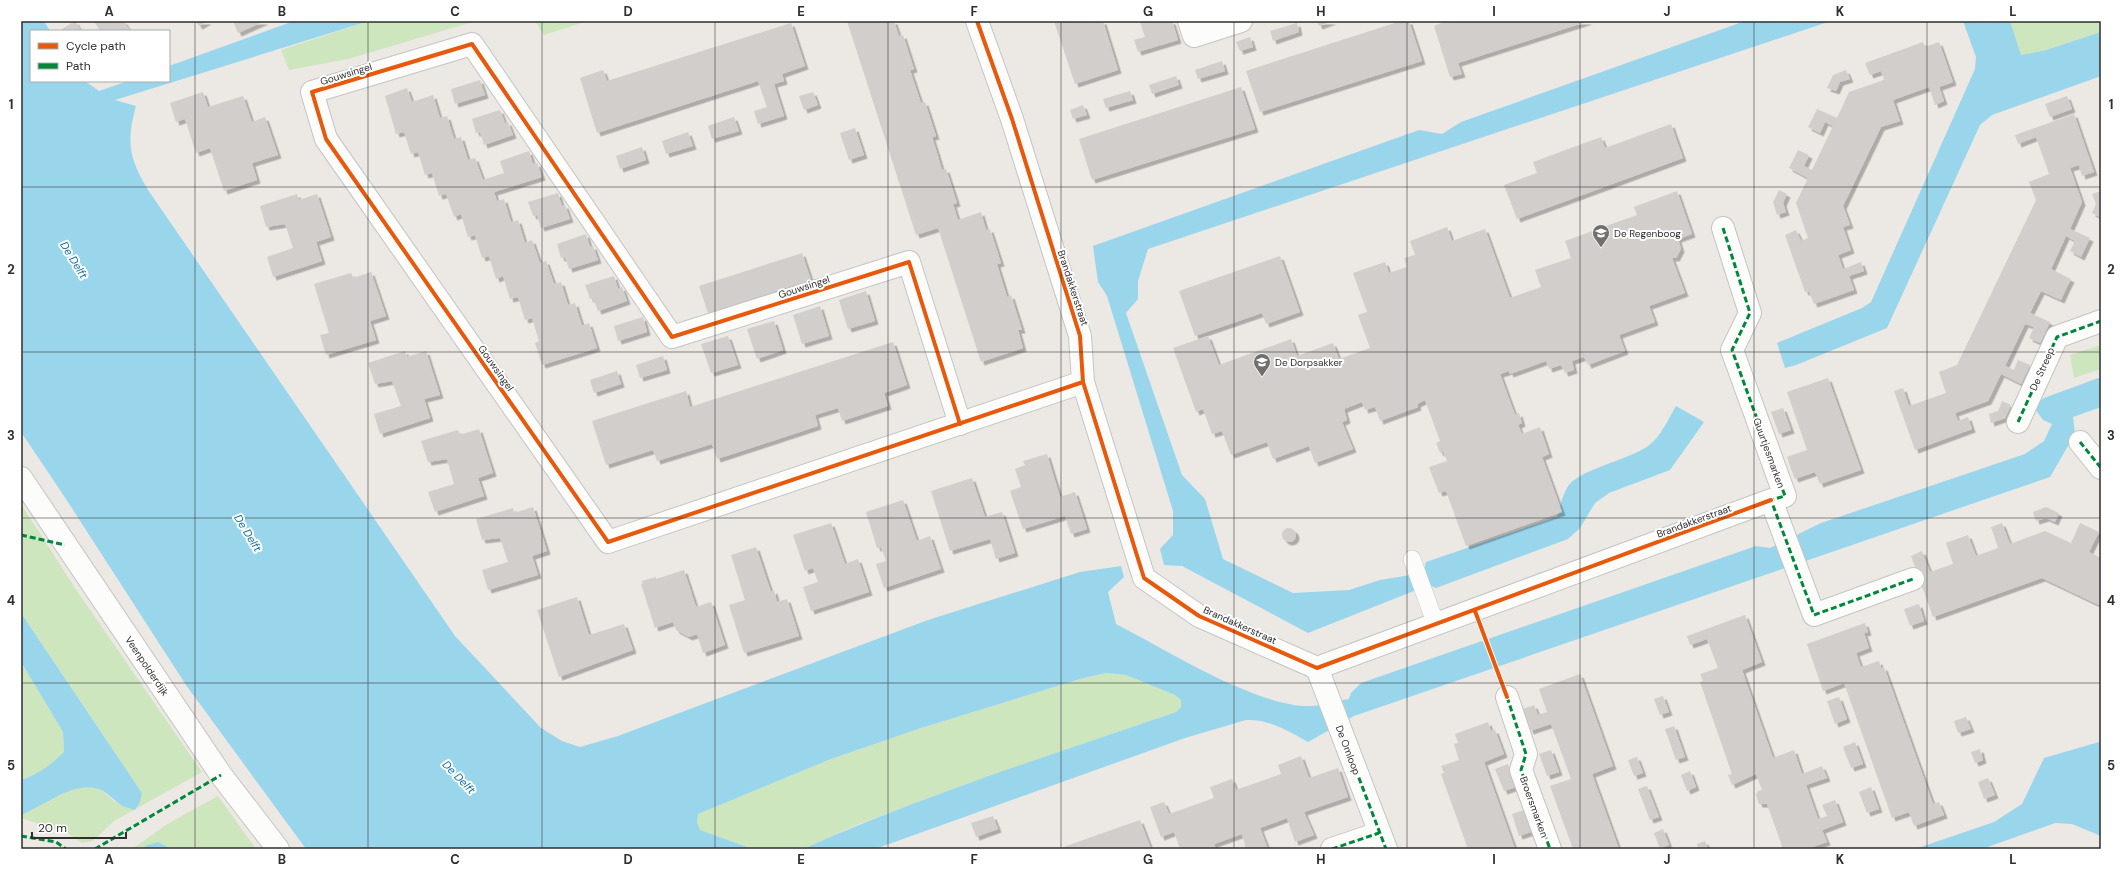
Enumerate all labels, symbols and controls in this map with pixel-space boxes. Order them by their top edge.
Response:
text: A [104,3,114,20]
text: B [278,3,286,20]
text: C [450,3,460,20]
text: D [623,3,633,20]
text: E [797,3,805,20]
text: F [970,3,978,20]
text: G [1143,3,1153,20]
text: H [1316,3,1326,20]
text: I [1492,3,1496,20]
text: J [1663,3,1671,20]
text: K [1836,3,1845,20]
text: L [2009,3,2017,20]
legend [30,30,170,82]
text: Cycle path [66,38,126,54]
text: Path [66,58,91,74]
street label: Gouwsingel [319,60,373,88]
text: 1 [9,96,13,113]
text: 1 [2109,96,2113,113]
school or university icon: De Regenboog [1591,223,1611,248]
place label: De Regenboog [1614,227,1681,240]
water label: De Delft [57,239,91,282]
street label: Brandakkerstraat [1055,249,1091,328]
text: 2 [7,261,15,278]
text: 2 [2107,261,2115,278]
street label: Gouwsingel [777,273,831,301]
street label: Gouwsingel [475,342,517,394]
street label: De Streep [2027,345,2057,393]
school or university icon: De Dorpsakker [1252,352,1272,377]
place label: De Dorpsakker [1275,356,1343,369]
street label: Guurtjesmarken [1750,416,1788,490]
text: 3 [7,427,15,444]
text: 3 [2107,427,2115,444]
street label: Brandakkerstraat [1655,501,1733,541]
water label: De Delft [231,512,265,555]
text: 4 [7,592,15,609]
text: 4 [2107,592,2115,609]
street label: Brandakkerstraat [1201,603,1279,647]
street label: Veenpolderdijk [122,634,172,698]
street label: De Omloop [1333,723,1363,777]
text: 5 [7,757,15,774]
water label: De Delft [440,757,479,797]
text: 5 [2107,757,2115,774]
street label: Broersmarken [1517,775,1551,840]
scale bar [32,814,126,840]
text: 20 m [38,820,67,836]
text: A [104,851,114,868]
text: B [278,851,286,868]
text: C [450,851,460,868]
text: D [623,851,633,868]
text: E [797,851,805,868]
text: F [970,851,978,868]
text: G [1143,851,1153,868]
text: H [1316,851,1326,868]
text: I [1492,851,1496,868]
text: J [1663,851,1671,868]
text: K [1836,851,1845,868]
text: L [2009,851,2017,868]

